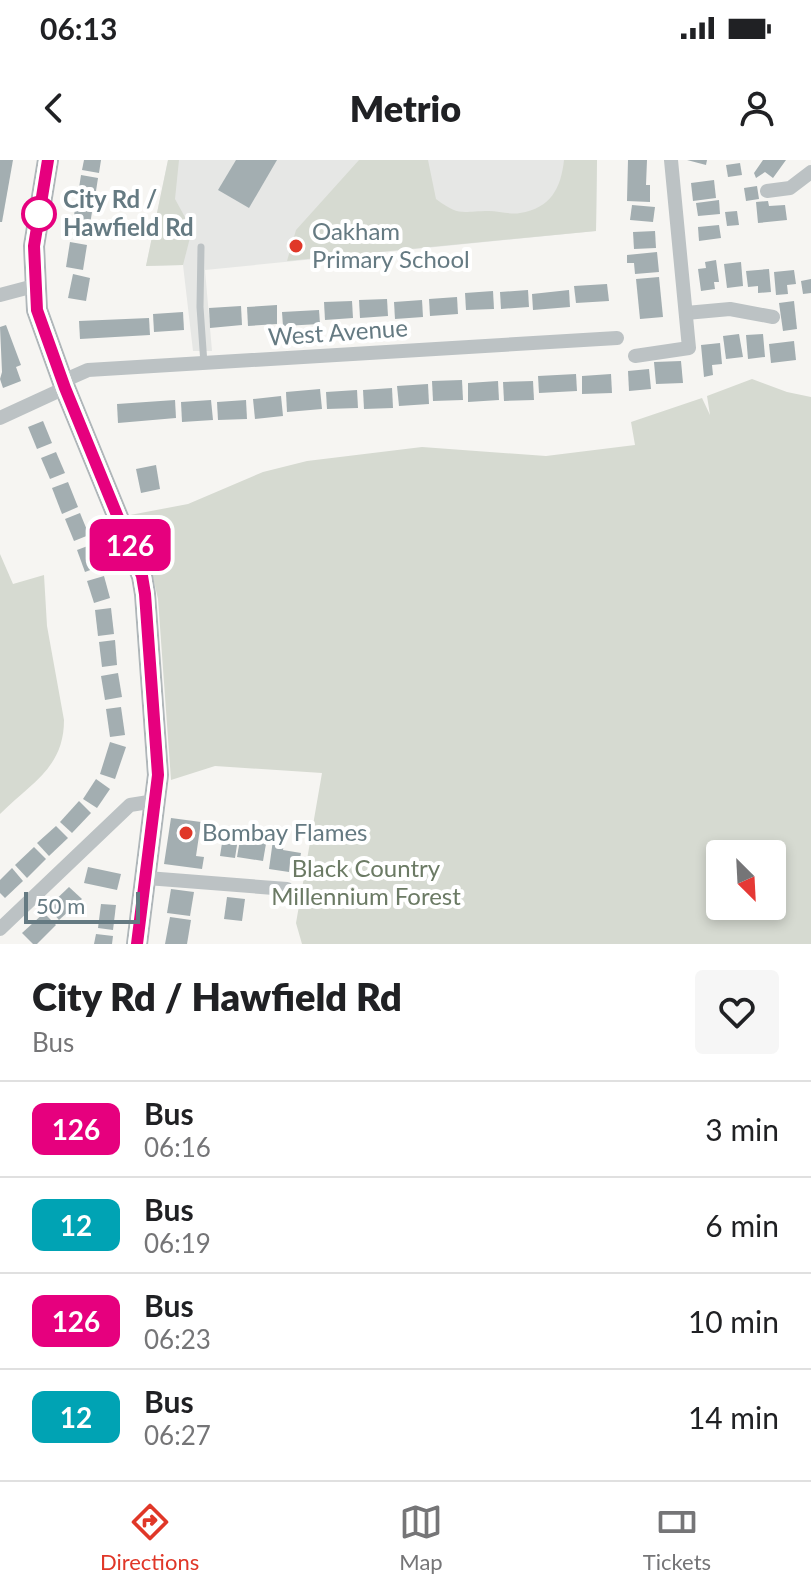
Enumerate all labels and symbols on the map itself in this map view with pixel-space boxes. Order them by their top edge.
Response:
place label: City Rd / Hawfield Rd [63,184,194,241]
marker: City Rd / Hawfield Rd [22,197,56,231]
place label: Oakham Primary School [312,216,470,273]
marker: Oakham Primary School [287,237,305,255]
street label: West Avenue [267,312,409,351]
line badge: 126 [84,519,176,571]
place label: Bombay Flames [202,817,367,846]
marker: Bombay Flames [177,824,195,842]
north arrow [706,840,786,920]
park label: Black Country Millennium Forest [271,853,461,910]
scale bar [24,888,140,924]

